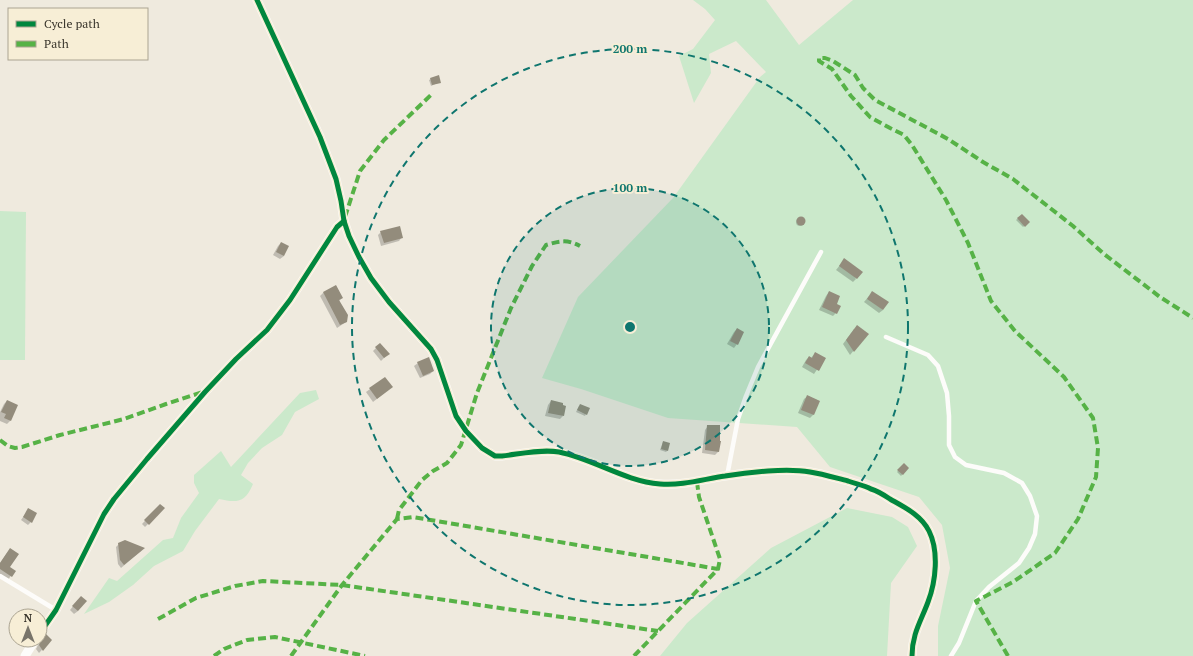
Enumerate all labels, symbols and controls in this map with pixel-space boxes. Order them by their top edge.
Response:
legend [8,8,148,60]
text: Cycle path [44,16,100,31]
text: Path [44,36,69,51]
text: 200 m [613,41,647,56]
text: 100 m [613,180,647,195]
centre of rings [623,320,637,334]
north arrow [8,608,48,648]
text: N [24,611,33,625]

